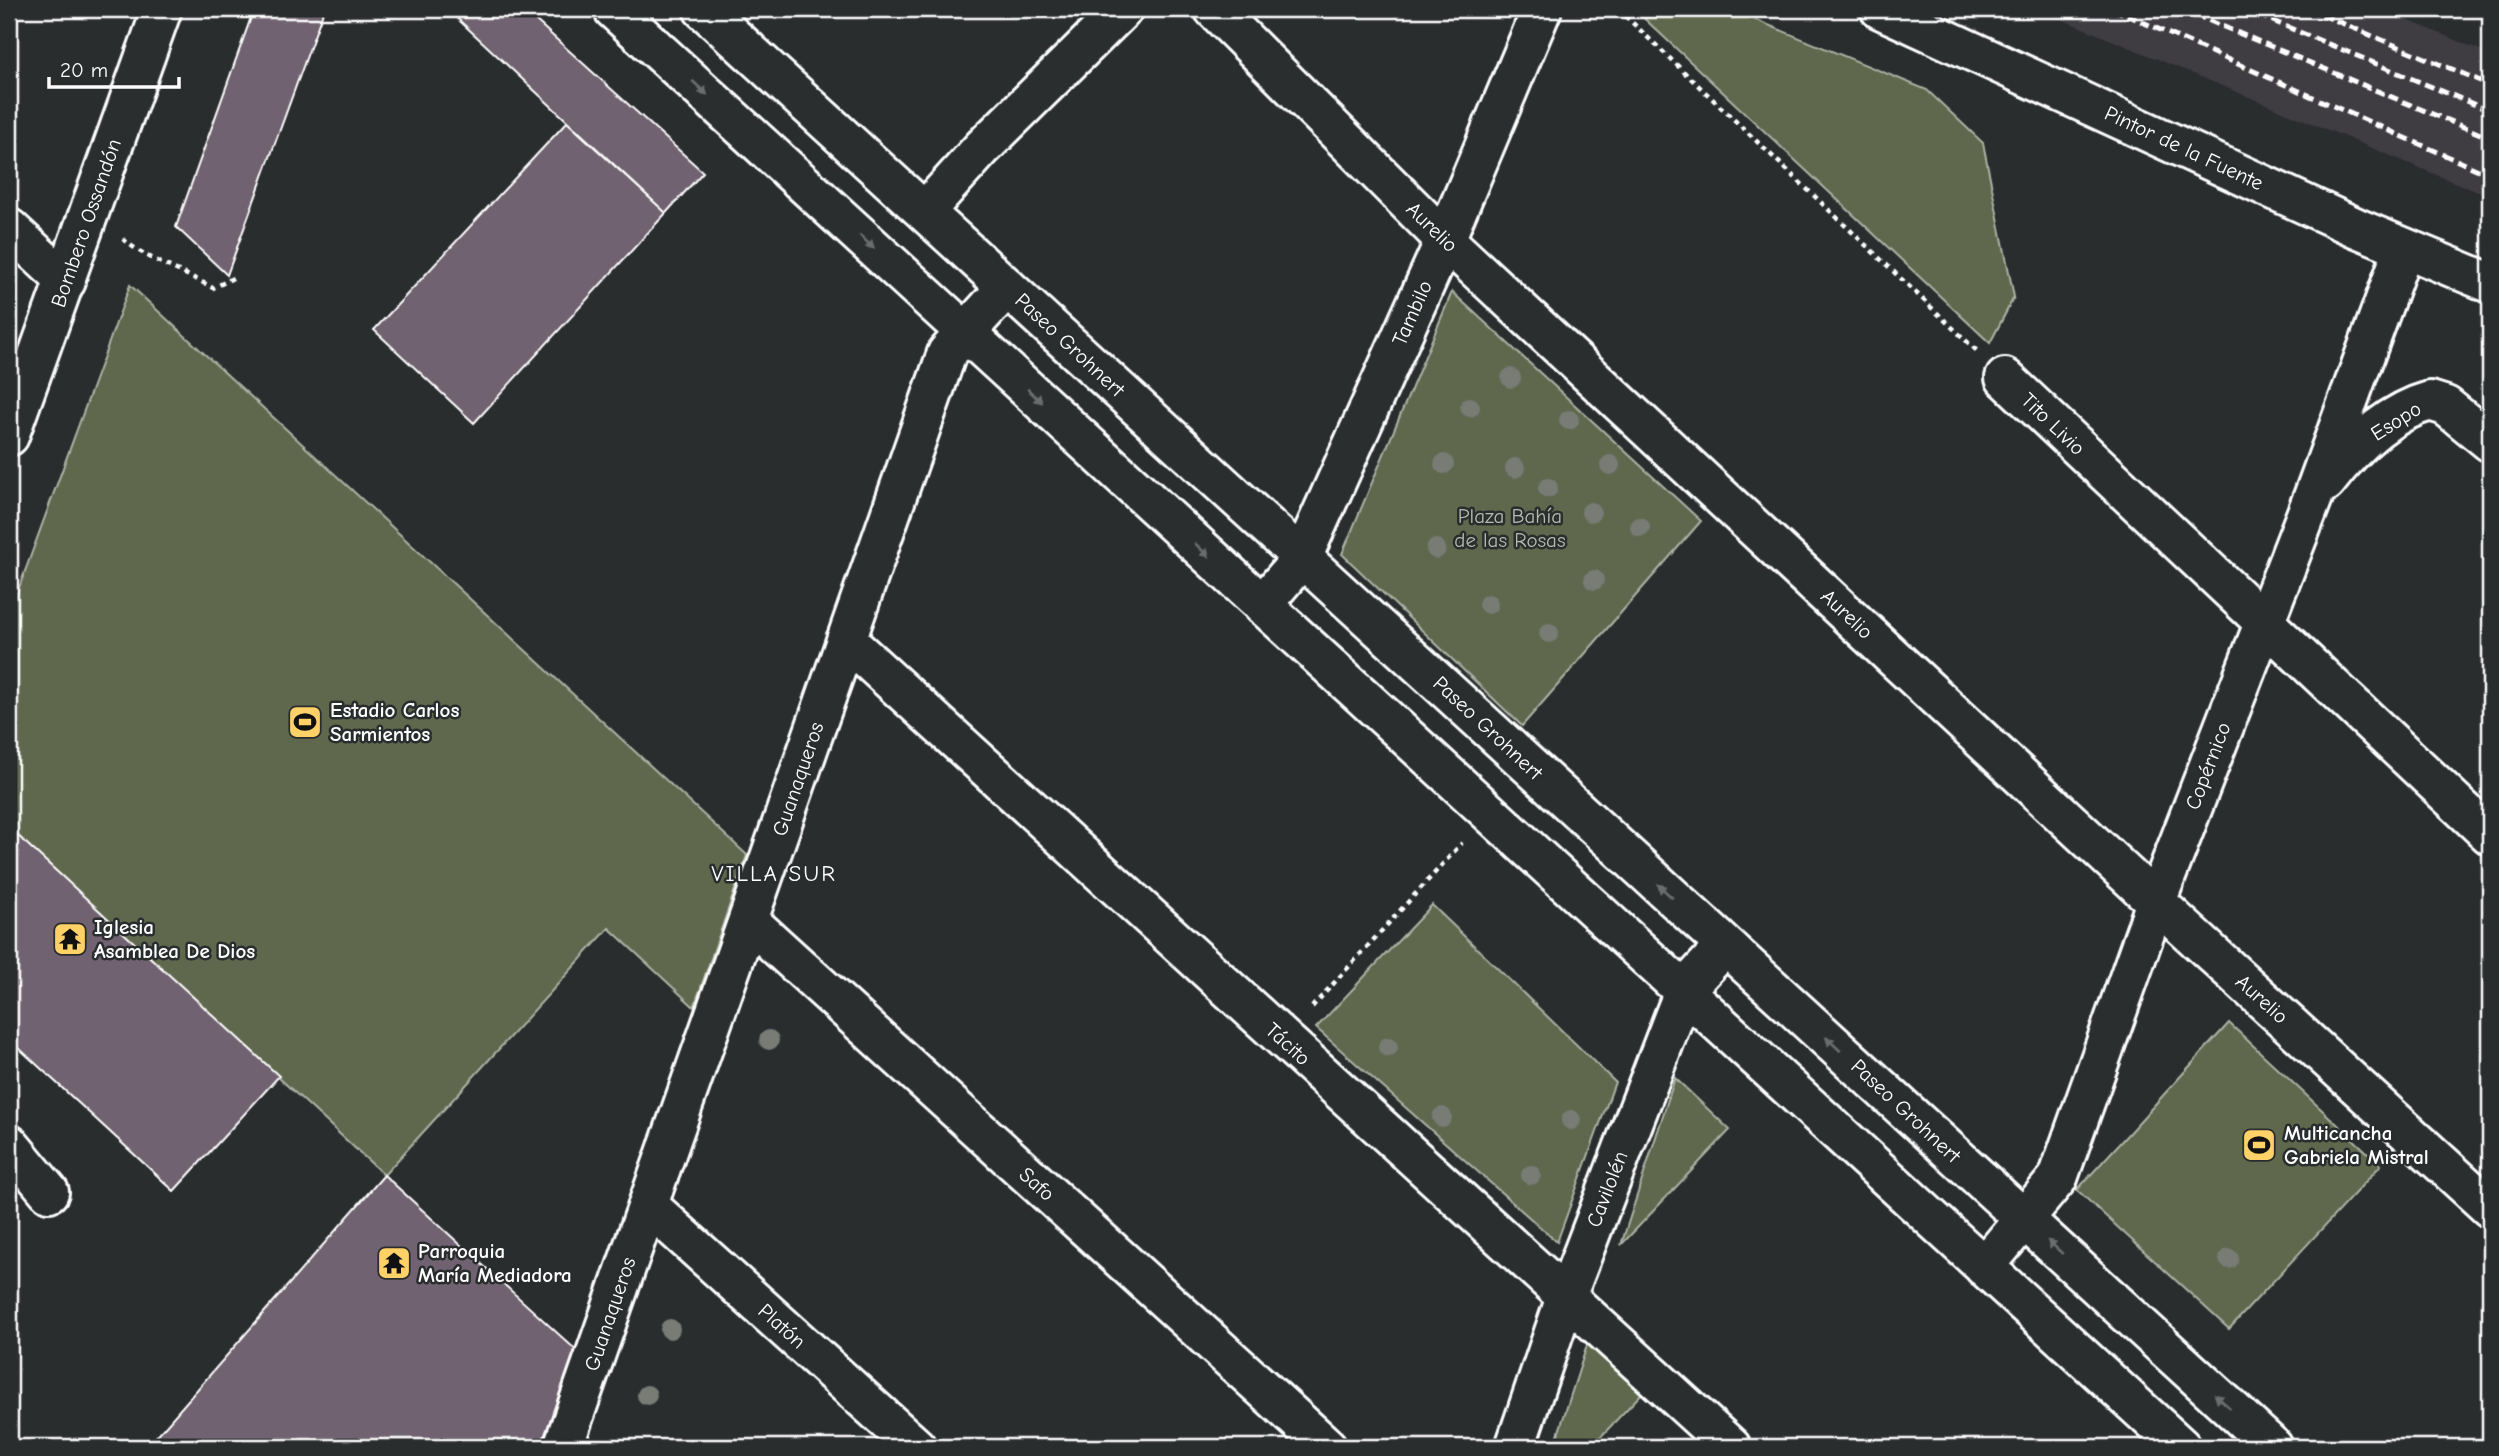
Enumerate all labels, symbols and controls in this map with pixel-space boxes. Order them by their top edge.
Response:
scale bar [49,46,178,90]
text: 20 m [60,58,108,82]
one-way arrow [691,80,709,96]
street label: Pintor de la Fuente [2101,101,2267,195]
street label: Bombero Ossandón [46,136,126,310]
street label: Aurelio [1401,197,1463,257]
one-way arrow [858,234,876,250]
street label: Tambilo [1387,277,1437,349]
street label: Paseo Grohnert [1010,288,1130,402]
one-way arrow [1026,387,1043,403]
street label: Tito Livio [2016,388,2090,460]
street label: Esopo [2366,396,2426,446]
park label: Plaza Bahía de las Rosas [1454,504,1566,552]
one-way arrow [1193,541,1210,557]
street label: Aurelio [1816,584,1878,644]
street label: Paseo Grohnert [1428,671,1548,785]
place label: Estadio Carlos Sarmientos [330,698,459,746]
sports icon: Estadio Carlos Sarmientos [286,703,324,741]
street label: Guanaqueros [767,719,829,839]
street label: Copérnico [2180,719,2236,813]
district label: VILLA SUR [711,860,837,887]
one-way arrow [1657,883,1674,899]
place label: Iglesia Asamblea De Dios [94,915,255,963]
temple icon: Iglesia Asamblea De Dios [51,920,89,958]
street label: Aurelio [2231,969,2293,1029]
street label: Tácito [1261,1018,1315,1070]
one-way arrow [1825,1037,1842,1053]
street label: Paseo Grohnert [1846,1054,1966,1168]
place label: Multicancha Gabriela Mistral [2284,1121,2429,1169]
sports icon: Multicancha Gabriela Mistral [2240,1126,2278,1164]
street label: Cavilolén [1582,1147,1632,1231]
street label: Safo [1014,1162,1060,1206]
place label: Parroquia María Mediadora [418,1239,572,1287]
one-way arrow [2047,1240,2064,1256]
temple icon: Parroquia María Mediadora [375,1244,413,1282]
street label: Guanaqueros [579,1254,641,1374]
street label: Platón [753,1299,811,1353]
one-way arrow [2213,1393,2231,1409]

